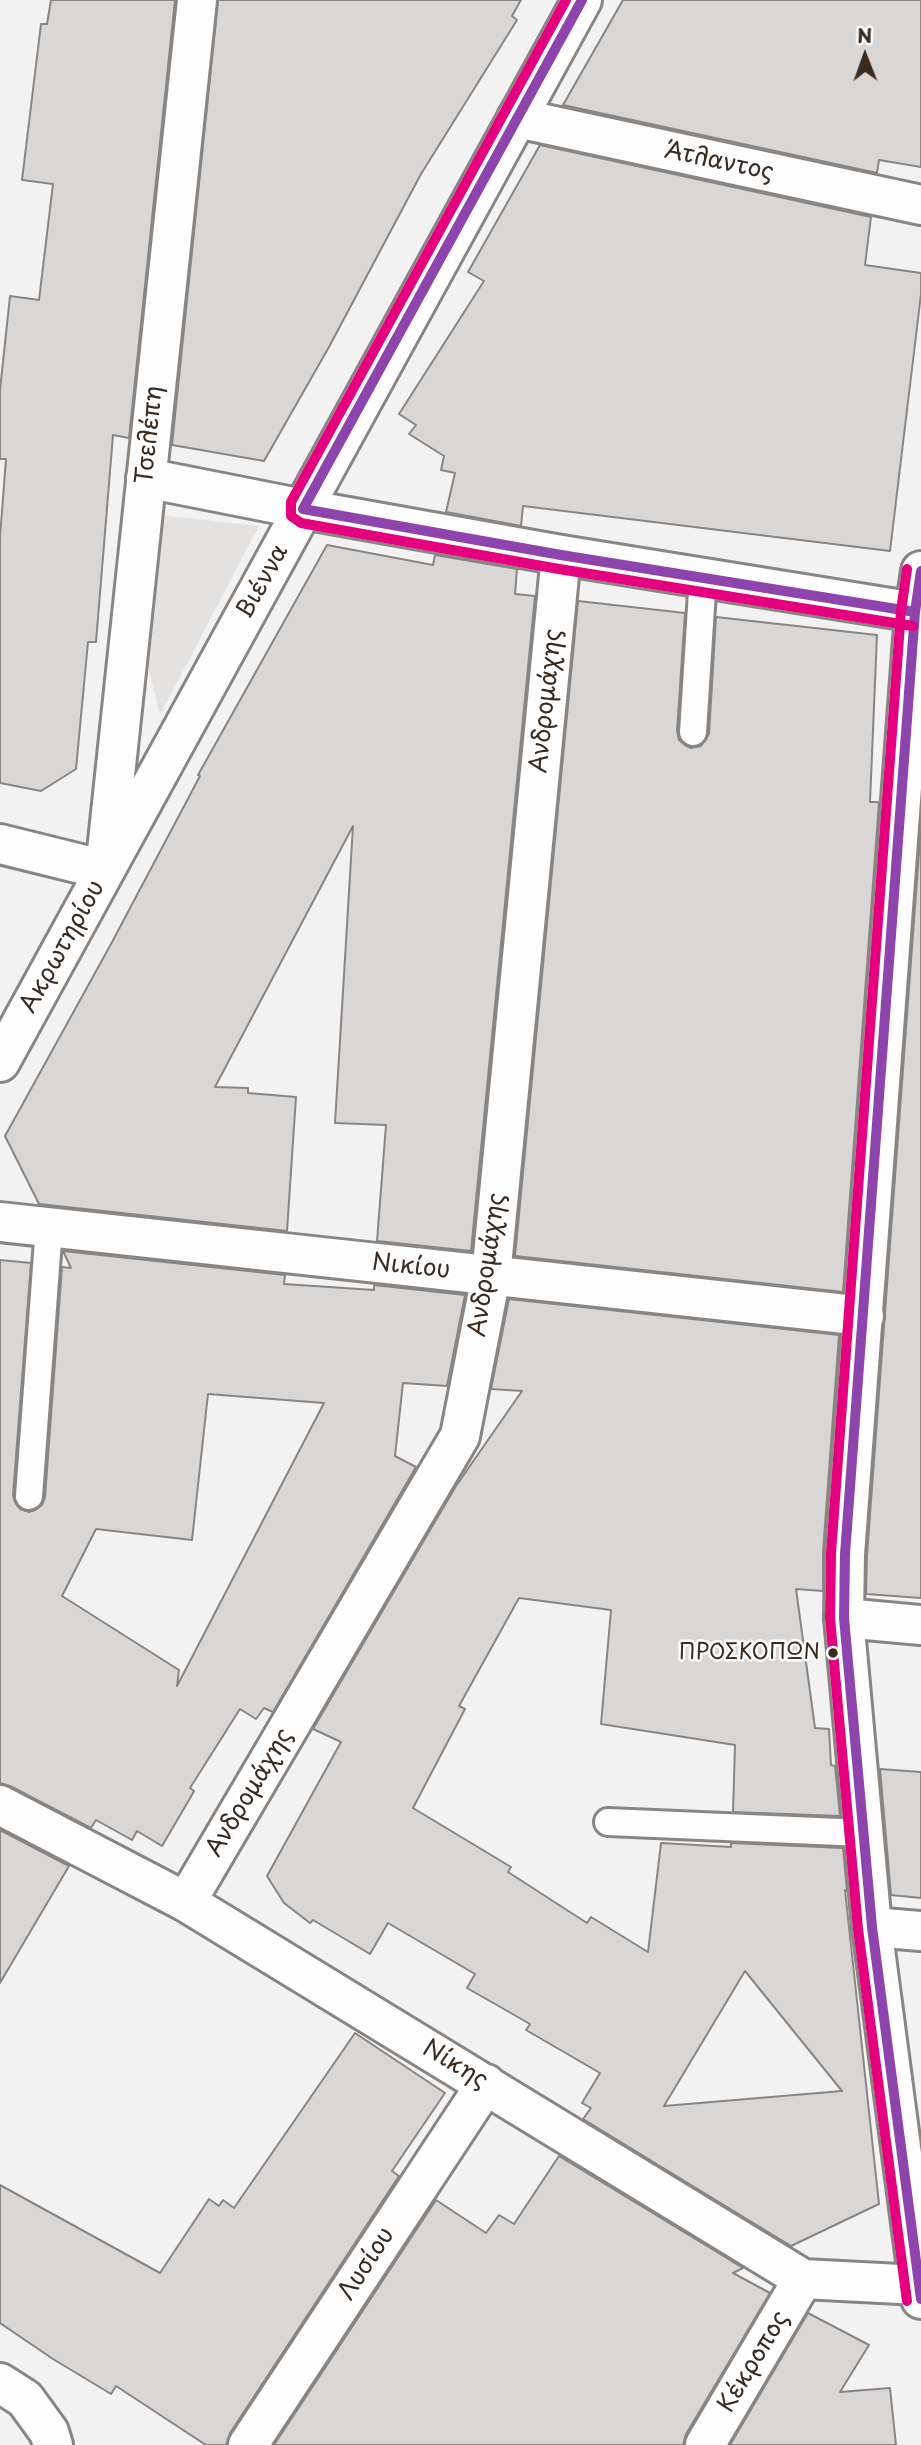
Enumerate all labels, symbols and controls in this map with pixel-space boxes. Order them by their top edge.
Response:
north arrow [830,21,900,91]
text: N [857,21,872,49]
street label: Άτλαντος [662,136,776,188]
street label: Τσελέπη [131,384,169,486]
street label: Βιέννα [231,540,295,624]
street label: Ανδρομάχης [525,628,569,774]
street label: Ακρωτηρίου [15,876,111,1018]
street label: Ανδρομάχης [464,1191,512,1339]
street label: Νικίου [371,1249,451,1285]
place label: ΠΡΟΣΚΟΠΩΝ [679,1640,820,1666]
marker: ΠΡΟΣΚΟΠΩΝ [826,1646,840,1660]
street label: Ανδρομάχης [200,1724,300,1862]
street label: Νίκης [417,2034,493,2096]
street label: Λυσίου [333,2222,401,2306]
street label: Κέκροπος [713,2306,795,2418]

